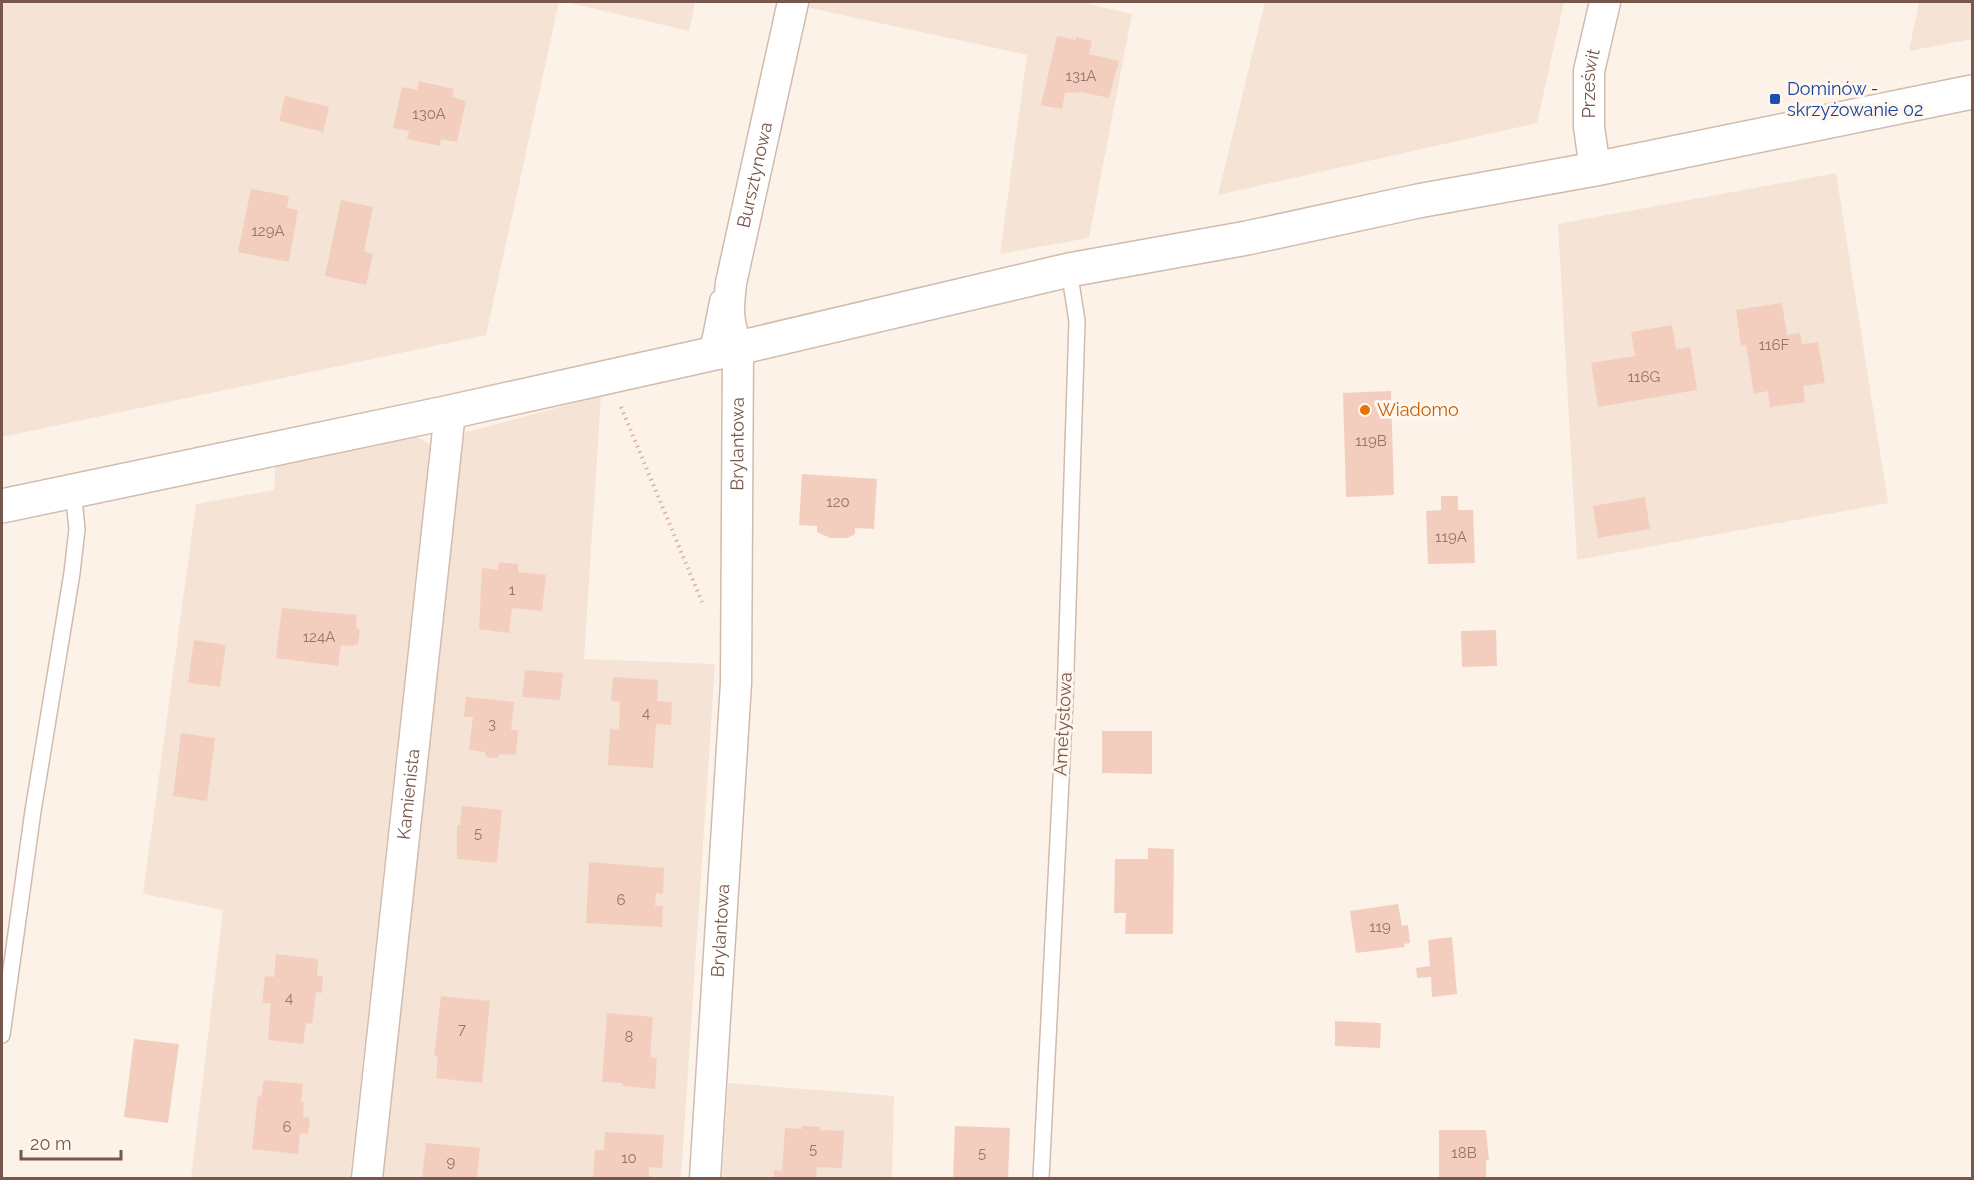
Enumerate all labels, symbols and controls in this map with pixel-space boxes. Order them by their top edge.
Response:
street label: Prześwit [1578,47,1604,118]
house number: 131A [1066,67,1097,85]
place label: Dominów - skrzyżowanie 02 [1787,78,1923,120]
marker: Dominów - skrzyżowanie 02 [1768,92,1782,106]
house number: 130A [412,105,446,123]
street label: Bursztynowa [733,120,776,230]
house number: 129A [251,222,285,240]
house number: 116F [1759,336,1790,354]
house number: 116G [1628,368,1660,386]
street label: Brylantowa [726,397,748,491]
place label: Wiadomo [1377,399,1459,420]
marker: Wiadomo [1358,403,1372,417]
house number: 119B [1355,432,1387,450]
house number: 120 [826,493,850,511]
house number: 119A [1435,528,1467,546]
house number: 1 [509,581,516,599]
house number: 124A [303,628,335,646]
street label: Ametystowa [1049,672,1076,776]
house number: 4 [642,704,650,722]
house number: 3 [488,715,496,733]
street label: Kamienista [393,748,423,841]
house number: 5 [474,824,482,842]
street label: Brylantowa [707,883,733,978]
house number: 6 [616,891,626,909]
house number: 119 [1369,918,1391,936]
house number: 4 [285,989,293,1007]
house number: 7 [458,1020,466,1038]
house number: 8 [625,1028,634,1046]
house number: 6 [282,1118,292,1136]
scale bar [21,1123,122,1161]
text: 20 m [30,1133,72,1154]
house number: 5 [809,1140,817,1158]
house number: 5 [978,1144,986,1162]
house number: 18B [1451,1144,1477,1162]
house number: 10 [621,1149,637,1167]
house number: 9 [447,1153,456,1171]

